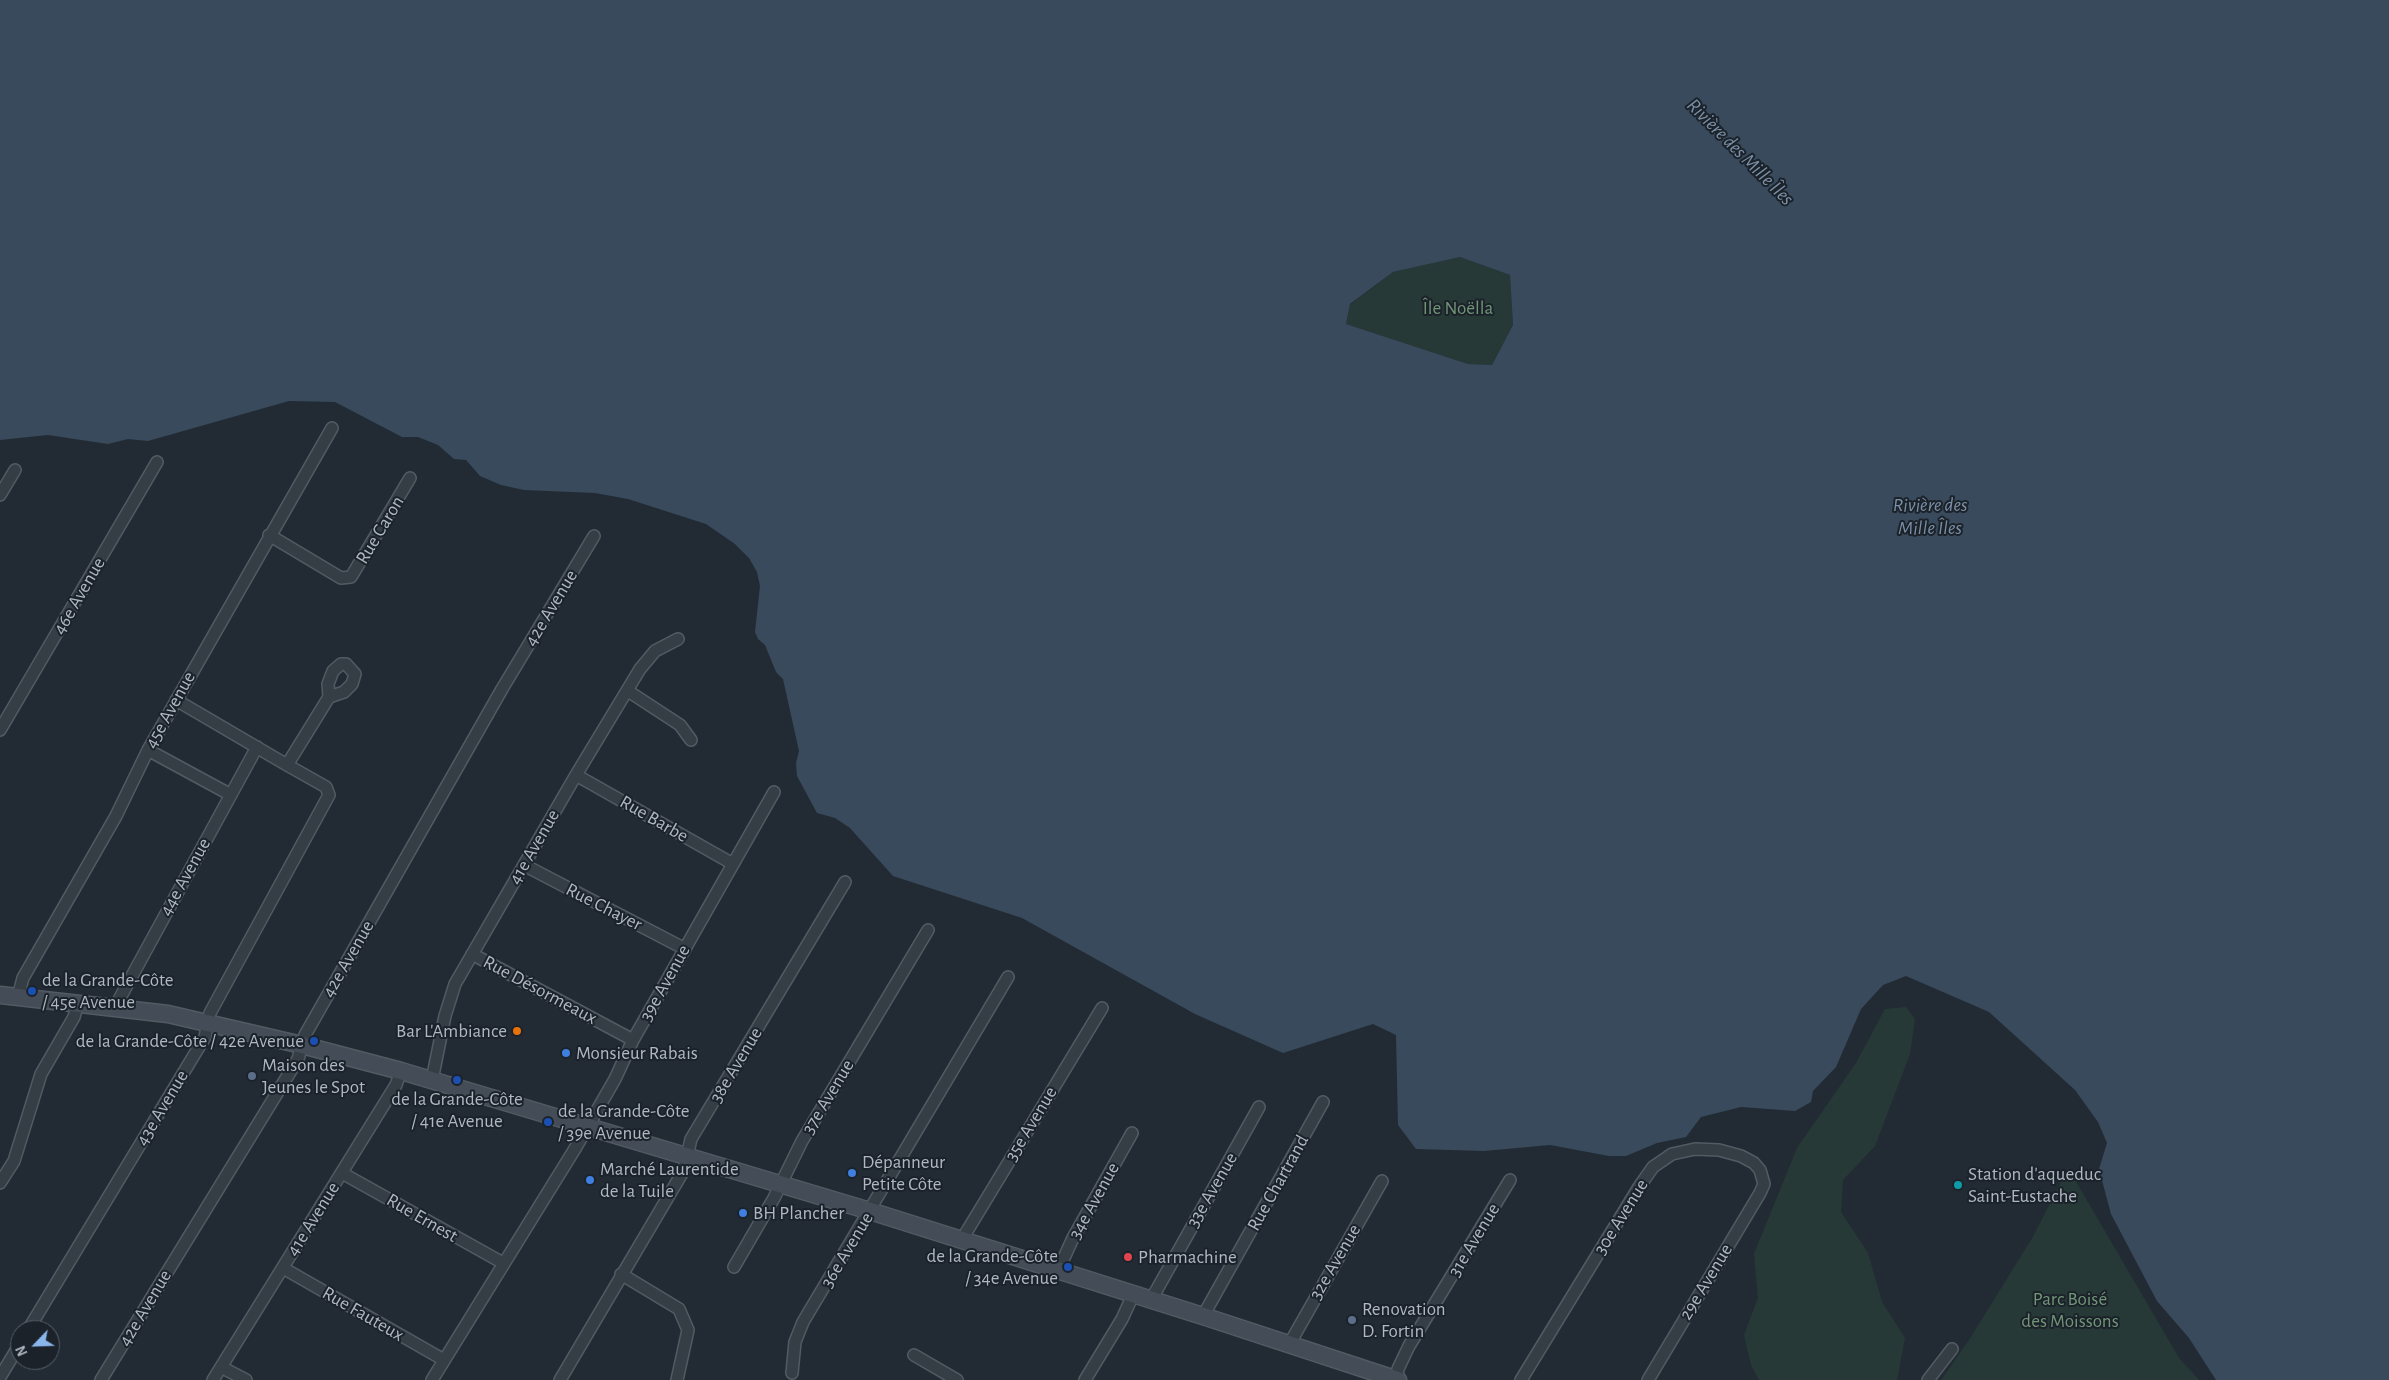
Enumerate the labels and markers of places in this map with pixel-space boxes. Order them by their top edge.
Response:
place label: de la Grande-Côte / 45e Avenue [42,969,174,1013]
marker: de la Grande-Côte / 45e Avenue [26,985,38,997]
place label: Bar L'Ambiance [396,1020,507,1042]
marker: Bar L'Ambiance [511,1025,523,1037]
place label: de la Grande-Côte / 42e Avenue [76,1030,304,1052]
marker: de la Grande-Côte / 42e Avenue [308,1035,320,1047]
place label: Monsieur Rabais [576,1042,698,1064]
marker: Monsieur Rabais [560,1047,572,1059]
place label: Maison des Jeunes le Spot [262,1054,365,1098]
marker: Maison des Jeunes le Spot [246,1070,258,1082]
marker: de la Grande-Côte / 41e Avenue [451,1074,463,1086]
place label: de la Grande-Côte / 41e Avenue [391,1088,523,1132]
place label: de la Grande-Côte / 39e Avenue [558,1100,690,1144]
marker: de la Grande-Côte / 39e Avenue [542,1116,554,1128]
place label: Dépanneur Petite Côte [862,1151,945,1195]
place label: Marché Laurentide de la Tuile [600,1158,739,1202]
place label: Station d'aqueduc Saint-Eustache [1968,1163,2101,1207]
marker: Dépanneur Petite Côte [846,1167,858,1179]
marker: Marché Laurentide de la Tuile [584,1174,596,1186]
marker: Station d'aqueduc Saint-Eustache [1952,1179,1964,1191]
place label: BH Plancher [753,1202,844,1224]
marker: BH Plancher [737,1207,749,1219]
place label: de la Grande-Côte / 34e Avenue [926,1245,1058,1289]
place label: Pharmachine [1138,1246,1237,1268]
marker: Pharmachine [1122,1251,1134,1263]
marker: de la Grande-Côte / 34e Avenue [1062,1261,1074,1273]
place label: Renovation D. Fortin [1362,1298,1446,1342]
marker: Renovation D. Fortin [1346,1314,1358,1326]

